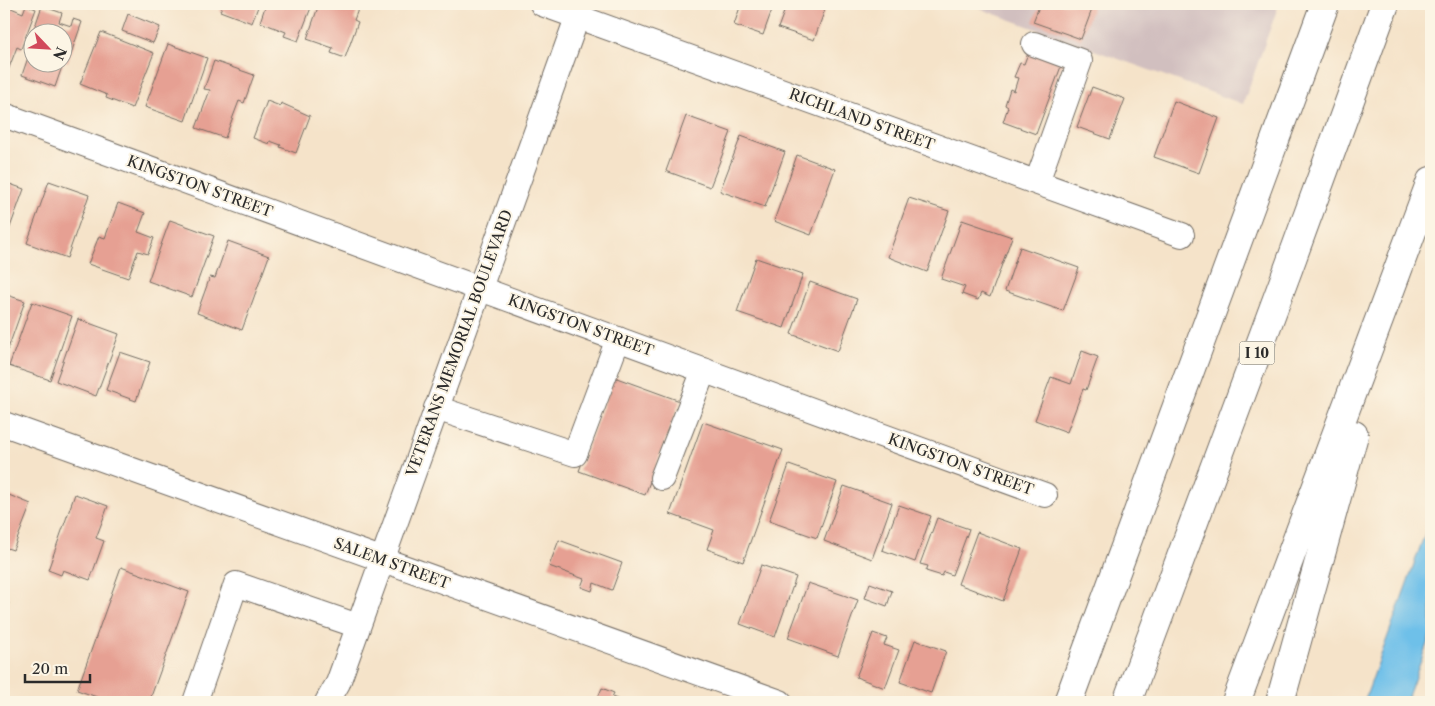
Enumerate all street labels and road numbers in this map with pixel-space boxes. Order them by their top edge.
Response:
street label: RICHLAND STREET [787,84,938,154]
street label: KINGSTON STREET [125,151,276,221]
street label: VETERANS MEMORIAL BOULEVARD [401,207,516,480]
street label: KINGSTON STREET [506,290,657,360]
road number: I 10 [1240,342,1274,364]
street label: KINGSTON STREET [886,429,1037,499]
street label: SALEM STREET [331,533,453,593]

